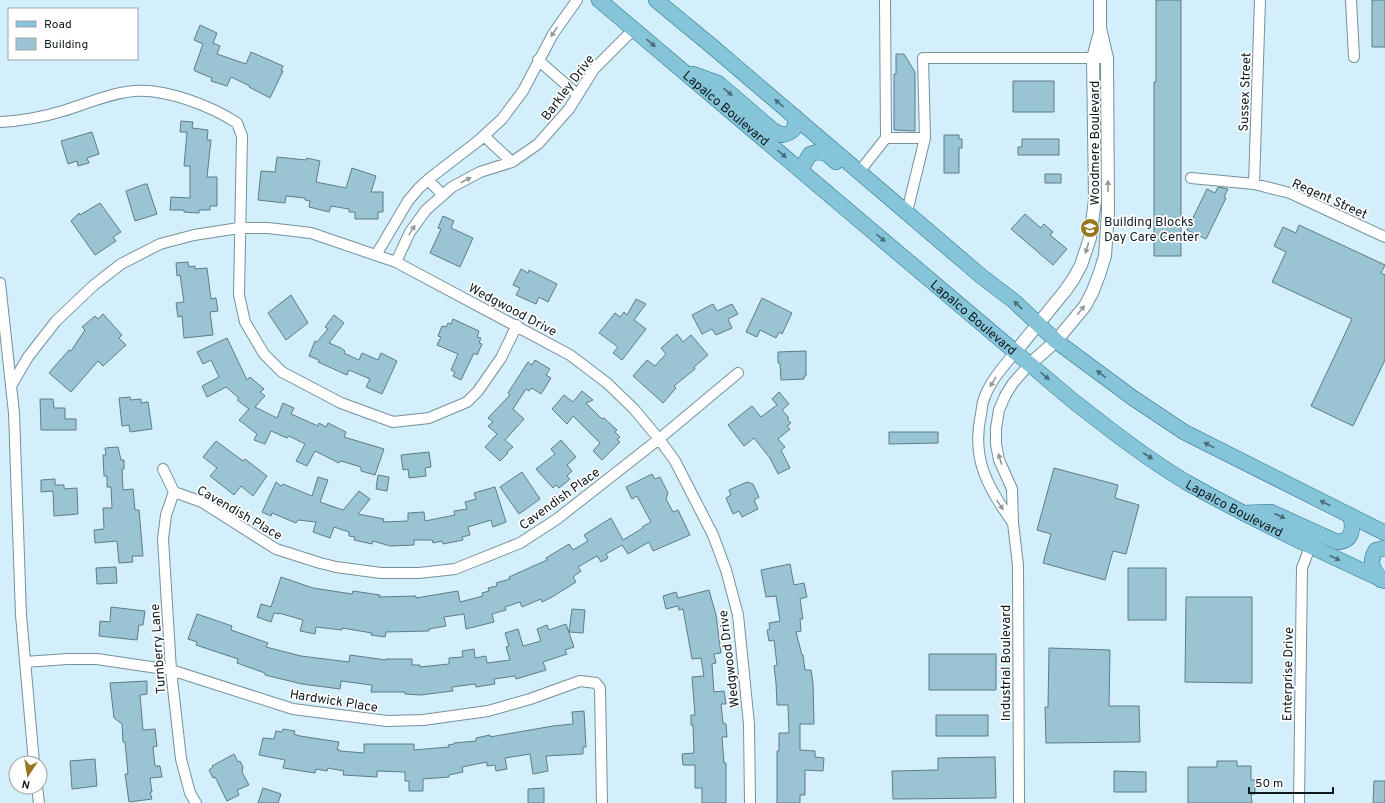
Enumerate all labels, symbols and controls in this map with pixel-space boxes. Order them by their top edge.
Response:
legend [8,8,138,60]
text: Road [44,17,72,33]
one-way arrow [551,26,558,38]
text: Building [44,37,88,53]
one-way arrow [645,38,656,47]
street label: Barkley Drive [539,52,599,124]
street label: Sussex Street [1237,52,1255,132]
street label: Lapalco Boulevard [679,68,772,150]
street label: Woodmere Boulevard [1088,81,1104,205]
one-way arrow [723,88,734,97]
one-way arrow [774,99,785,108]
one-way arrow [777,149,787,158]
street label: Regent Street [1289,176,1369,224]
one-way arrow [460,177,471,183]
one-way arrow [1105,179,1111,192]
place label: Building Blocks Day Care Center [1104,215,1199,246]
school or university icon: Building Blocks Day Care Center [1079,217,1101,239]
one-way arrow [408,224,415,236]
one-way arrow [876,233,887,242]
one-way arrow [1083,242,1089,254]
street label: Lapalco Boulevard [926,278,1019,360]
street label: Wedgwood Drive [465,281,559,341]
one-way arrow [1012,300,1023,309]
one-way arrow [1076,305,1085,316]
one-way arrow [1095,370,1106,378]
one-way arrow [1040,372,1051,381]
one-way arrow [989,376,996,388]
one-way arrow [1203,442,1215,448]
one-way arrow [1142,452,1153,460]
one-way arrow [997,453,1003,465]
street label: Cavendish Place [517,465,604,534]
street label: Lapalco Boulevard [1182,477,1285,542]
street label: Cavendish Place [194,483,284,545]
one-way arrow [996,499,1003,510]
one-way arrow [1319,500,1331,507]
one-way arrow [1275,513,1286,519]
one-way arrow [1330,556,1342,562]
street label: Turnberry Lane [148,603,170,694]
street label: Industrial Boulevard [999,605,1015,721]
street label: Wedgwood Drive [716,609,744,708]
street label: Enterprise Drive [1280,627,1298,721]
street label: Hardwick Place [288,687,379,717]
north arrow [8,755,48,795]
scale bar [1249,769,1333,795]
text: N [21,776,31,791]
text: 50 m [1255,776,1283,792]

